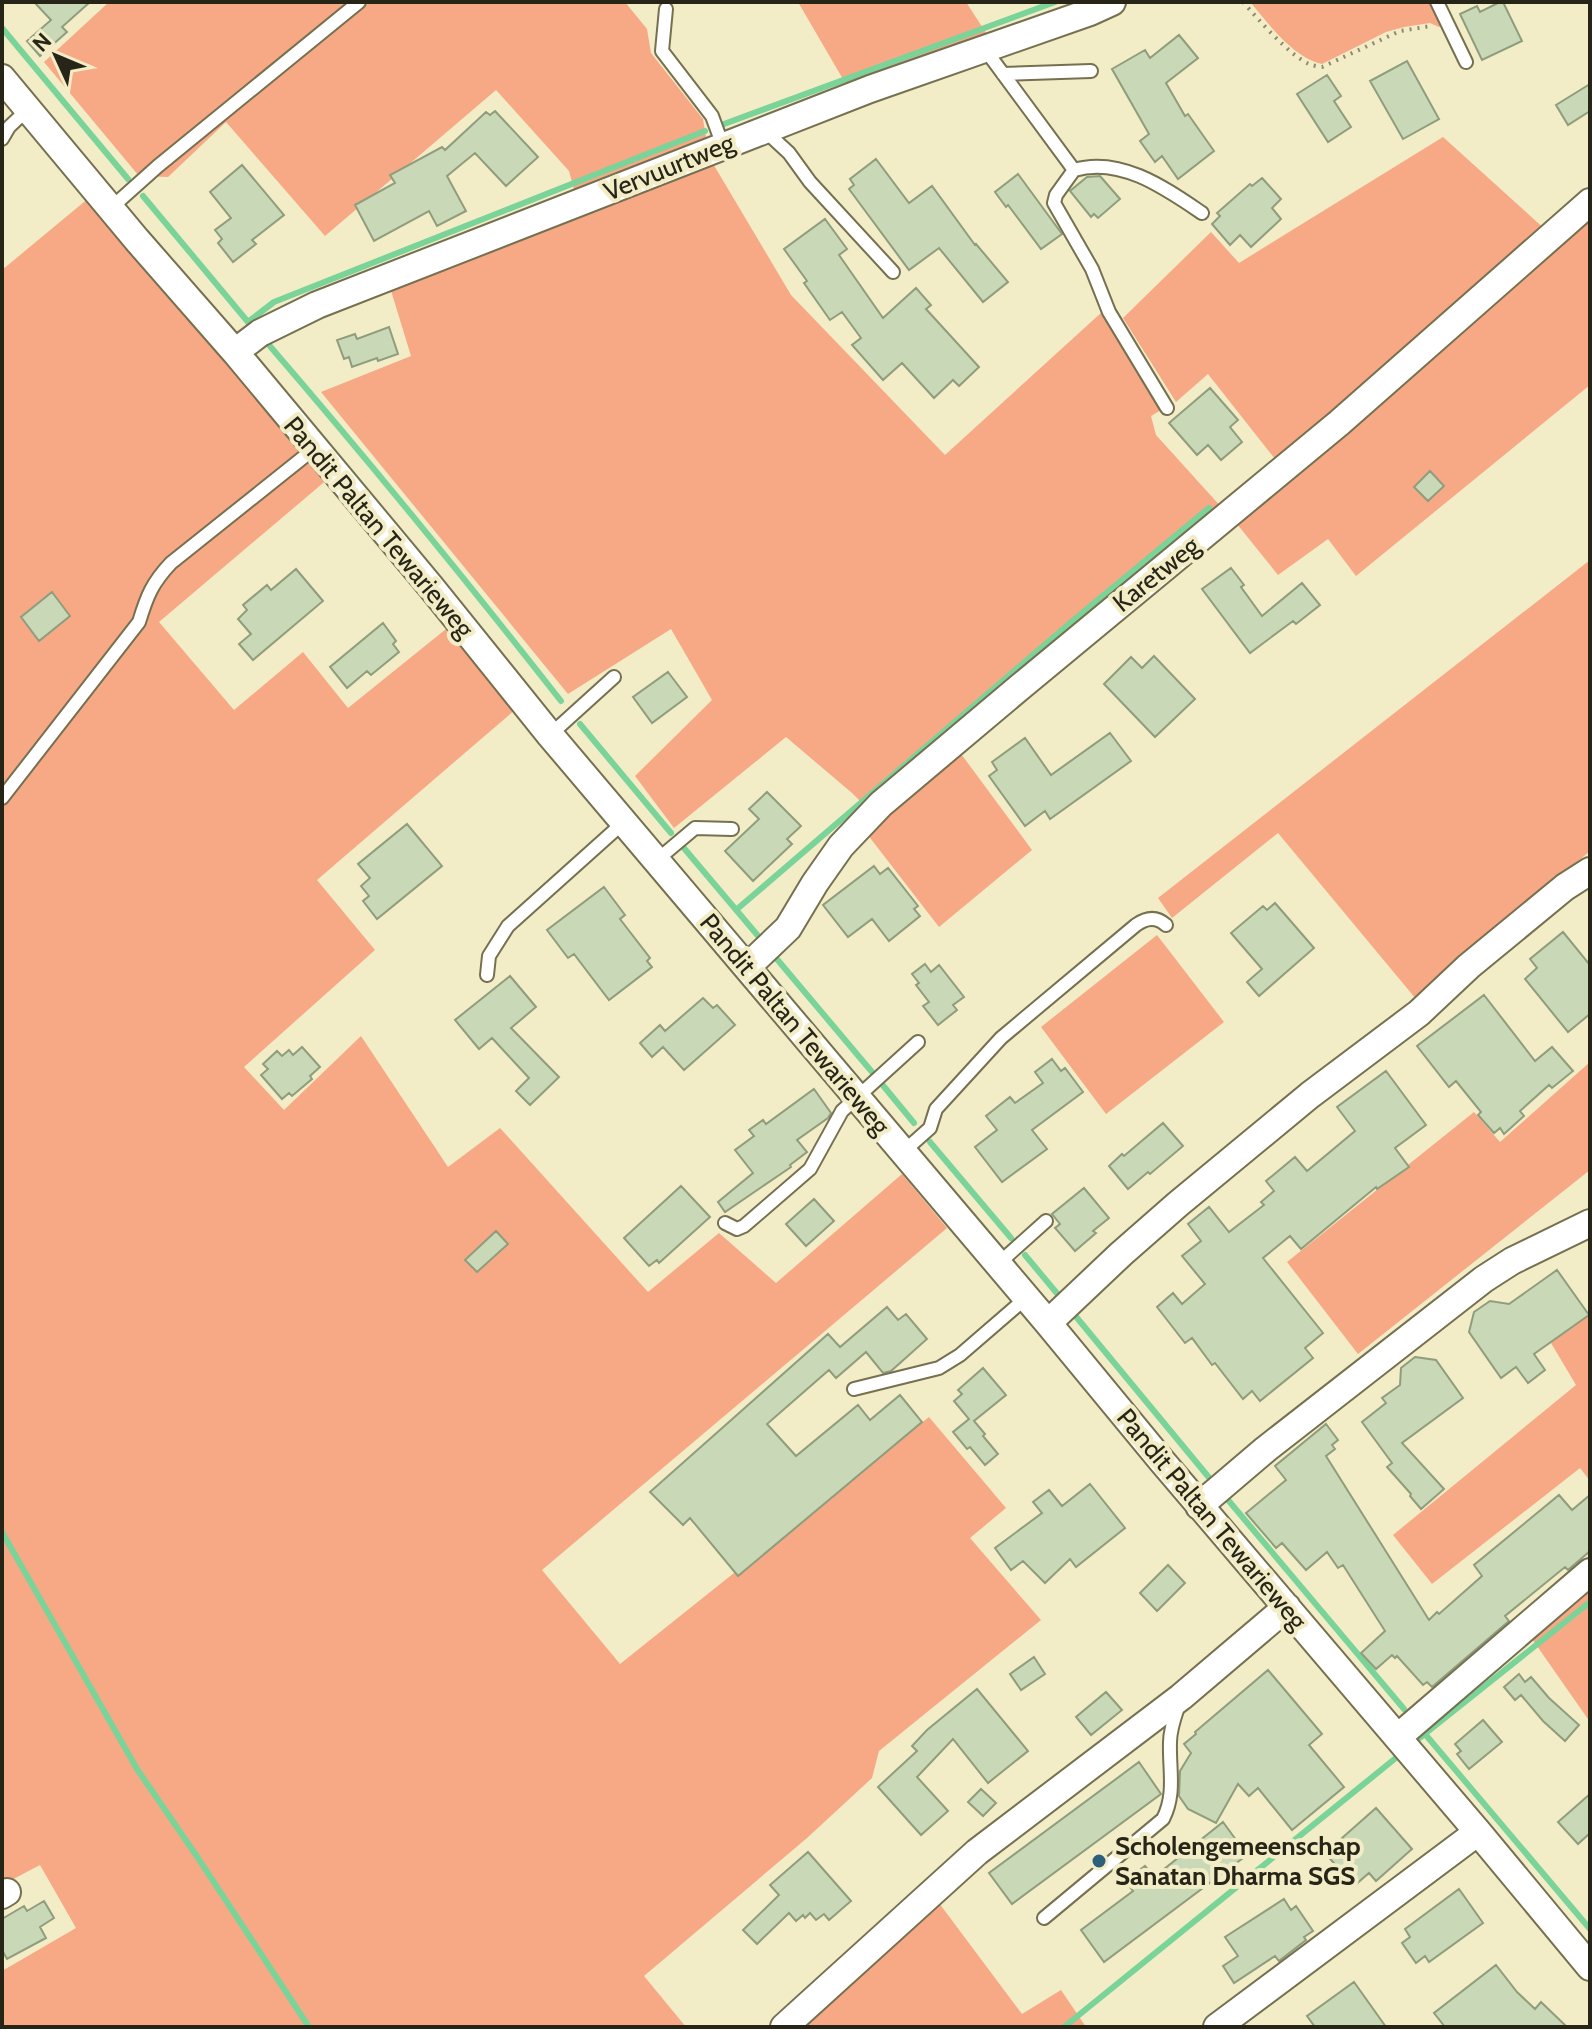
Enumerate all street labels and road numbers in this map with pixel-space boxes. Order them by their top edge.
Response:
street label: Vervuurtweg [599,126,740,208]
street label: Pandit Paltan Tewarieweg [277,410,482,645]
street label: Karetweg [1106,529,1207,619]
street label: Pandit Paltan Tewarieweg [693,907,898,1142]
street label: Pandit Paltan Tewarieweg [1110,1402,1315,1637]

